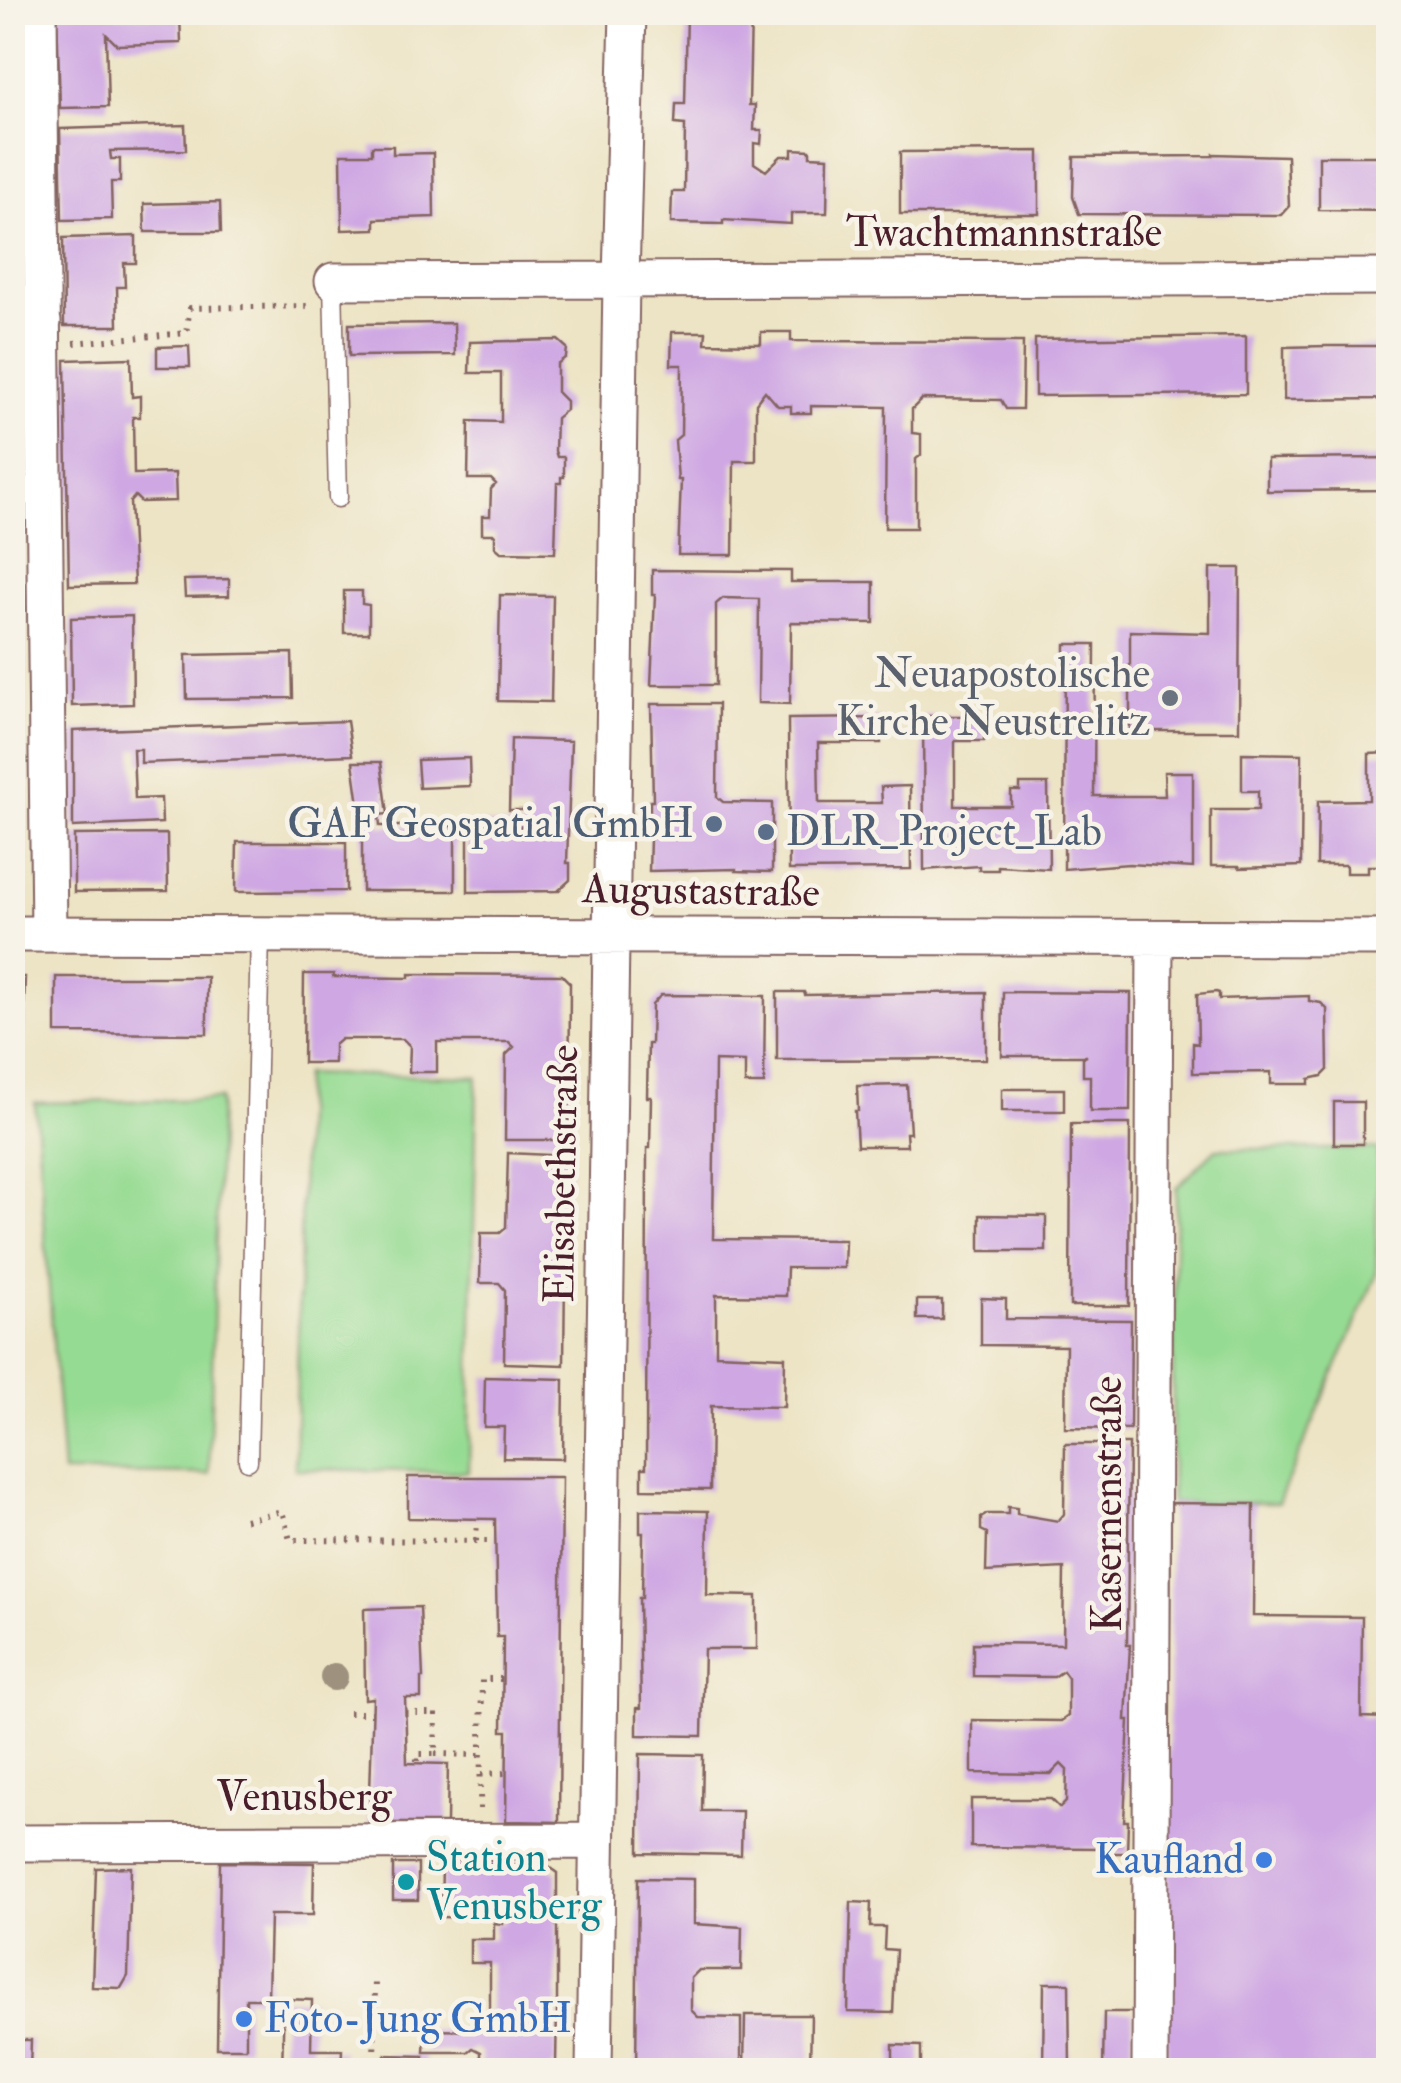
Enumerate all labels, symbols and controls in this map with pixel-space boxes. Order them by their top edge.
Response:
street label: Twachtmannstraße [846,207,1162,259]
place label: Neuapostolische Kirche Neustrelitz [836,648,1150,748]
marker: Neuapostolische Kirche Neustrelitz [1159,687,1181,709]
place label: GAF Geospatial GmbH [287,798,694,850]
place label: DLR_Project_Lab [786,806,1102,858]
marker: GAF Geospatial GmbH [703,813,725,835]
marker: DLR_Project_Lab [755,821,777,843]
street label: Augustastraße [581,863,820,919]
street label: Elisabethstraße [534,1044,590,1304]
street label: Kasernenstraße [1082,1376,1134,1632]
street label: Venusberg [216,1771,393,1823]
place label: Station Venusberg [426,1832,603,1932]
place label: Kaufland [1094,1834,1244,1886]
marker: Kaufland [1253,1849,1275,1871]
marker: Station Venusberg [395,1871,417,1893]
place label: Foto-Jung GmbH [264,1993,572,2045]
marker: Foto-Jung GmbH [233,2008,255,2030]

